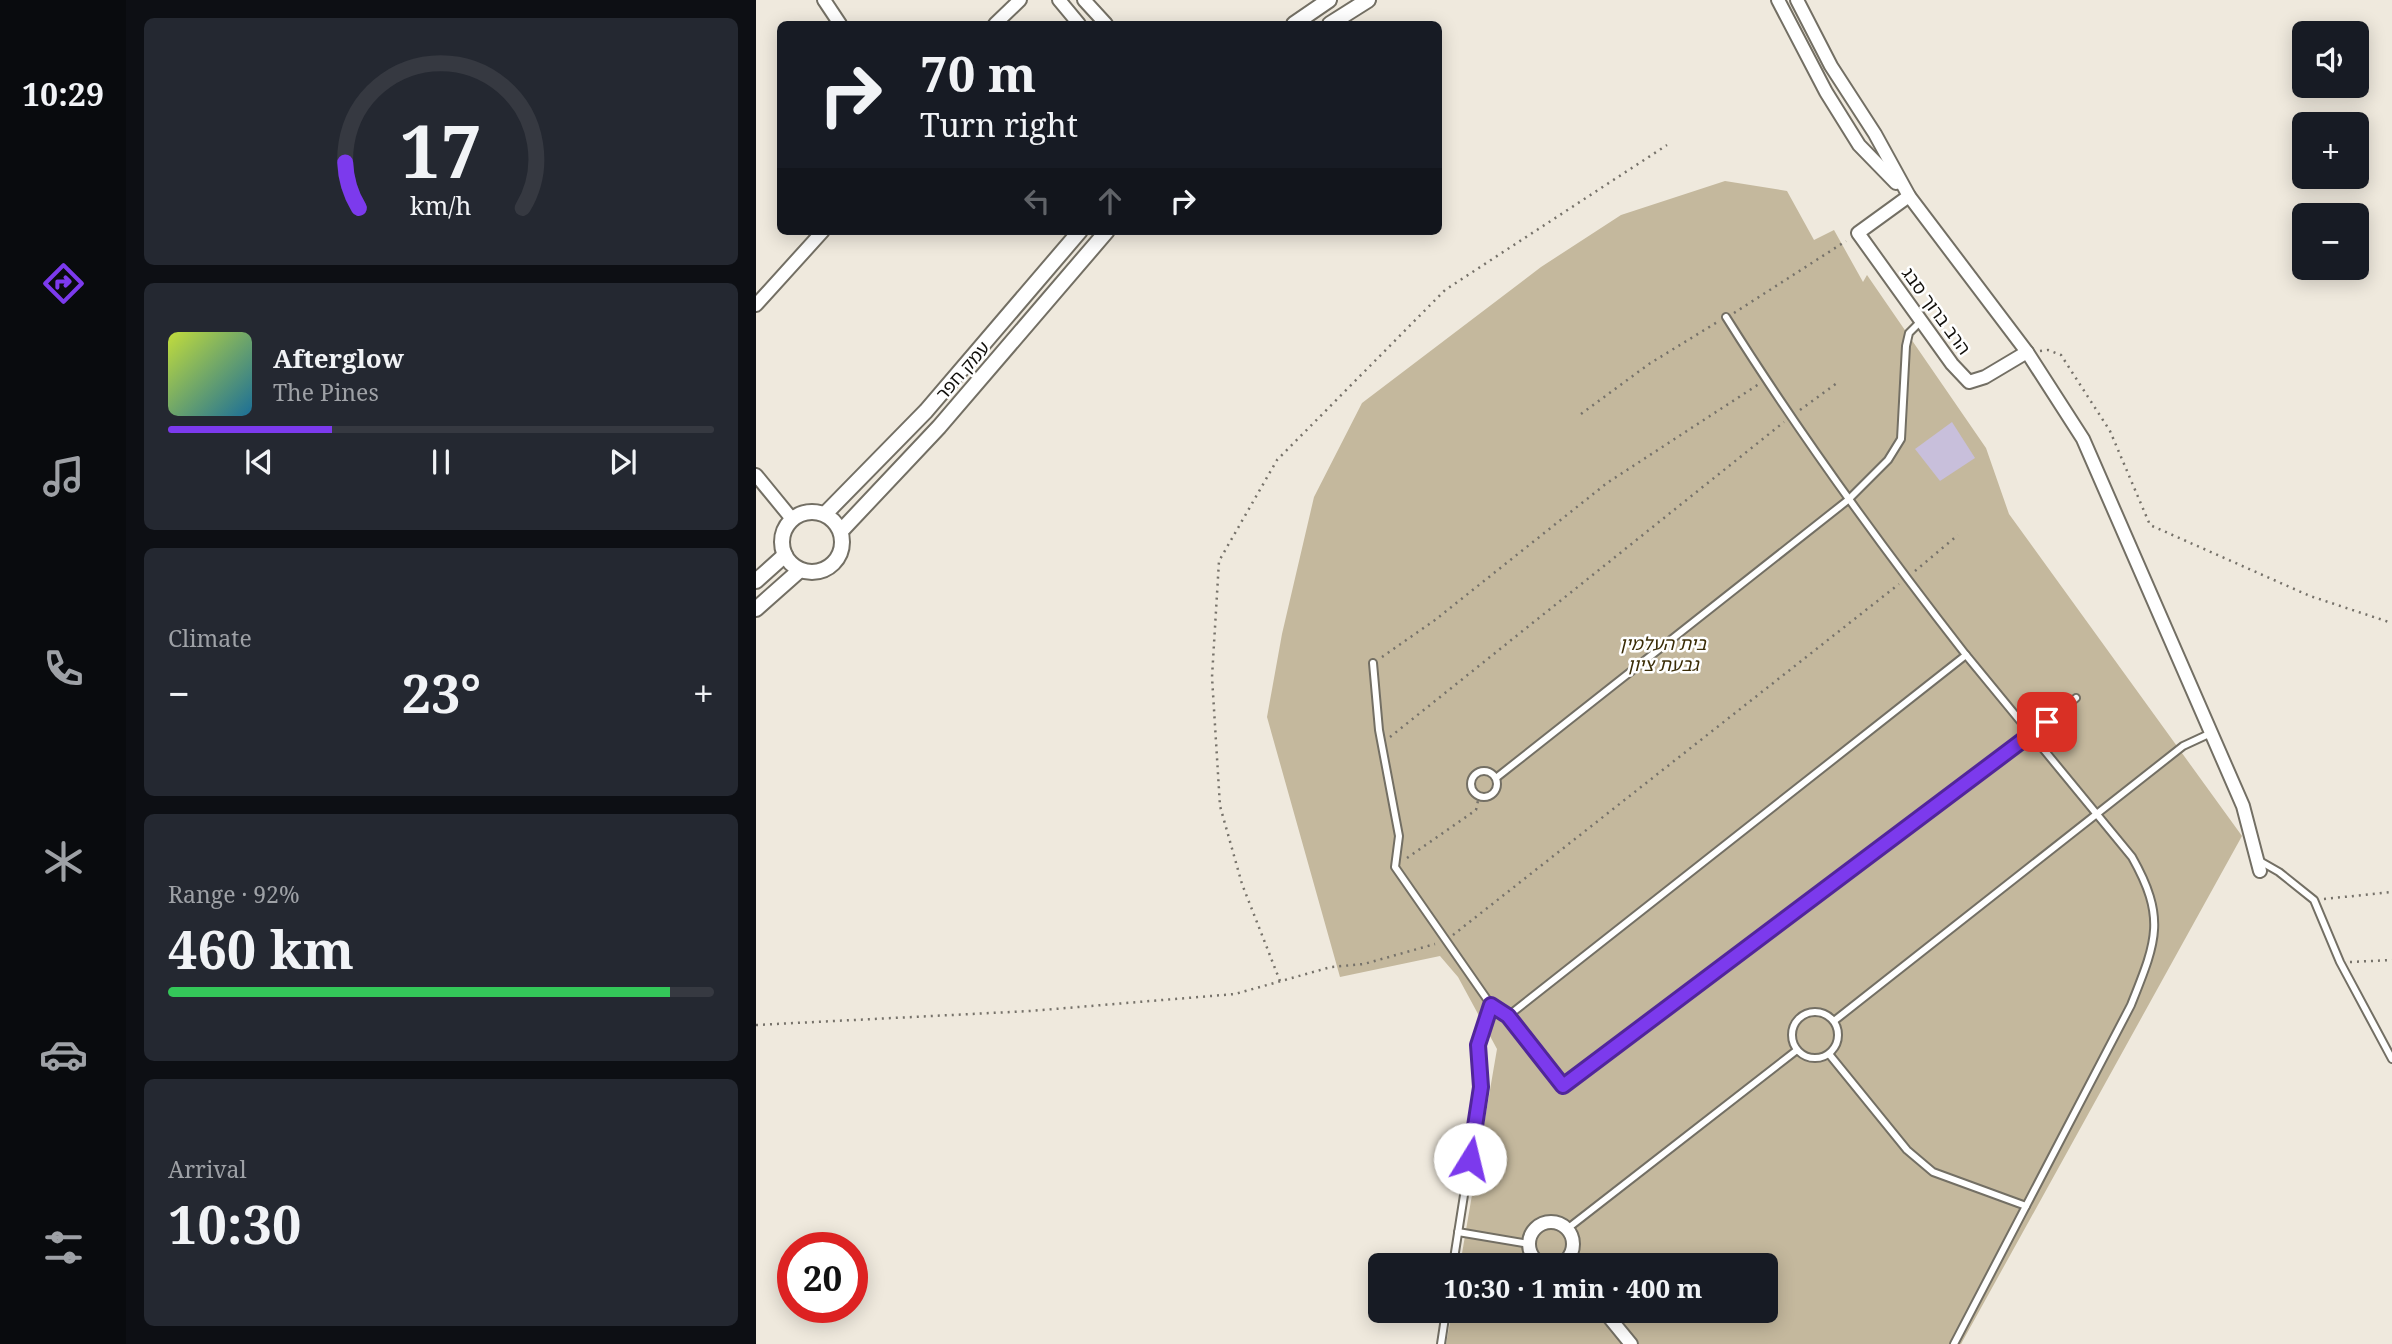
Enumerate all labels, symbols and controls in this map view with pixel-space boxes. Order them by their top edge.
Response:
map controls [2292,21,2369,280]
button: sound [2292,21,2369,98]
text: 70 m [920,40,1036,106]
icon: right [805,49,896,140]
text: 10:29 [22,72,104,115]
text: 17 [400,100,482,199]
text: Turn right [920,103,1078,146]
button: + [2292,112,2369,189]
icon: left [1018,182,1056,220]
icon: ahead [1091,182,1129,220]
icon: right [1164,182,1202,220]
text: km/h [410,187,472,221]
button: − [2292,203,2369,280]
icon: directions [39,259,88,308]
street label: הרב ברוך סבג [1897,262,1977,359]
street label: עמק חפר [930,336,994,405]
text: Afterglow [273,340,404,376]
text: The Pines [273,376,379,408]
icon: previous [240,443,278,481]
icon: pause [422,443,460,481]
icon: next [604,443,642,481]
icon: music [39,452,88,501]
text: Climate [168,622,252,654]
park label: בית העלמין גבעת ציון [1620,631,1707,676]
icon: phone [39,644,88,693]
text: 23° [402,657,481,728]
text: − [168,667,190,719]
text: + [693,667,714,719]
pin [2017,692,2077,752]
icon: arrive [2028,703,2066,741]
icon: climate [39,837,88,886]
text: Range · 92% [168,878,300,910]
text: 460 km [168,913,354,984]
icon: car [39,1030,88,1079]
position arrow [1433,1122,1507,1196]
text: Arrival [168,1153,247,1185]
text: 10:30 [168,1188,301,1259]
icon: filters [39,1223,88,1272]
speed limit sign: 20 [777,1232,868,1323]
text: 10:30 · 1 min · 400 m [1443,1270,1703,1306]

